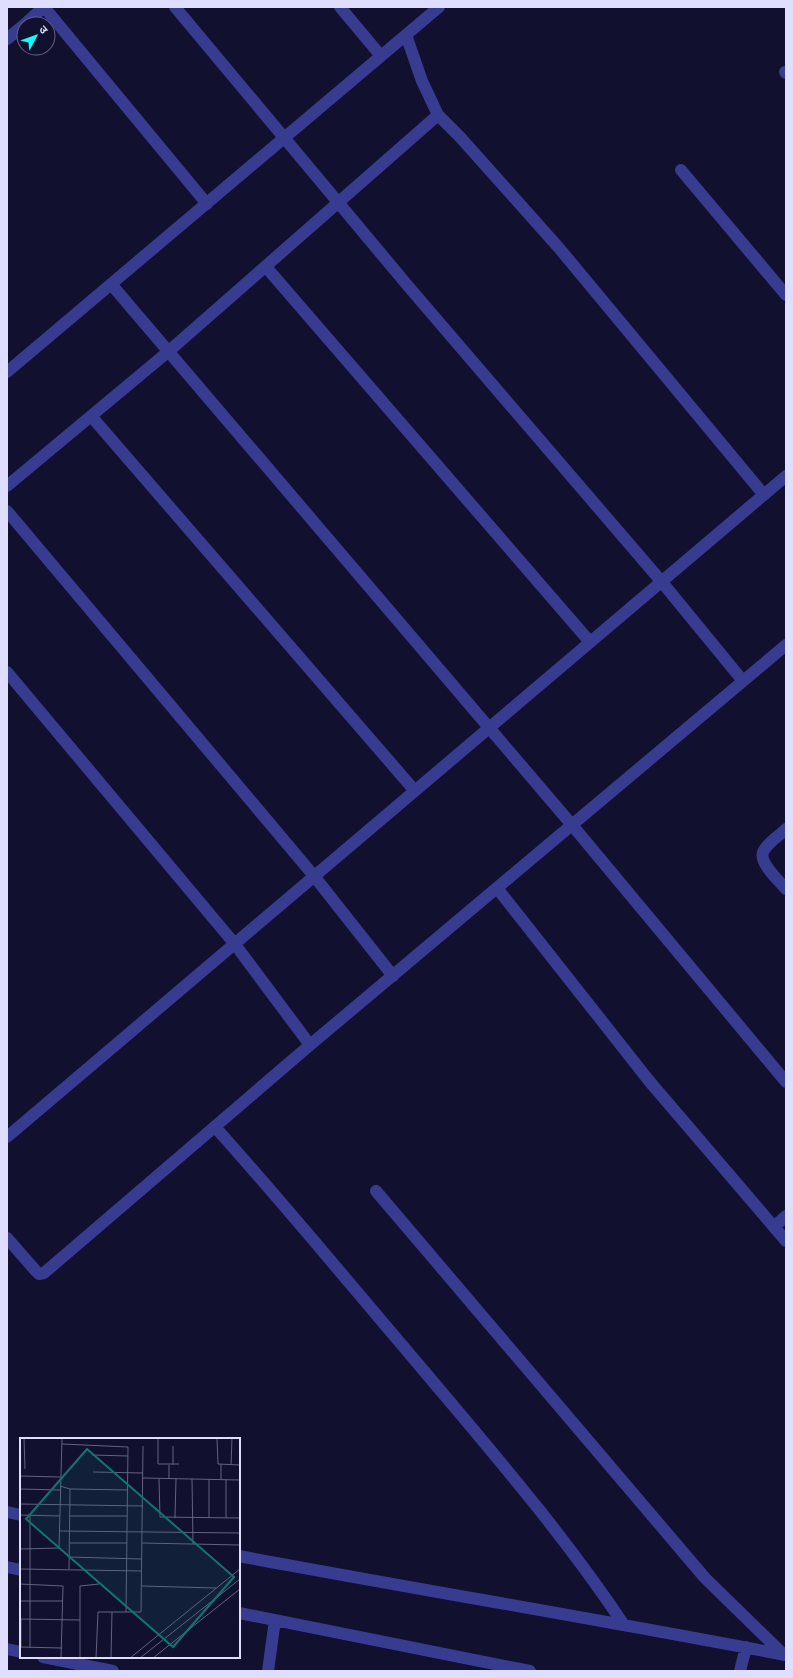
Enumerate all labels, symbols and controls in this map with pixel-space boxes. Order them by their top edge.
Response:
north arrow [16,16,56,56]
text: उ [36,22,51,37]
inset map [20,1438,240,1658]

